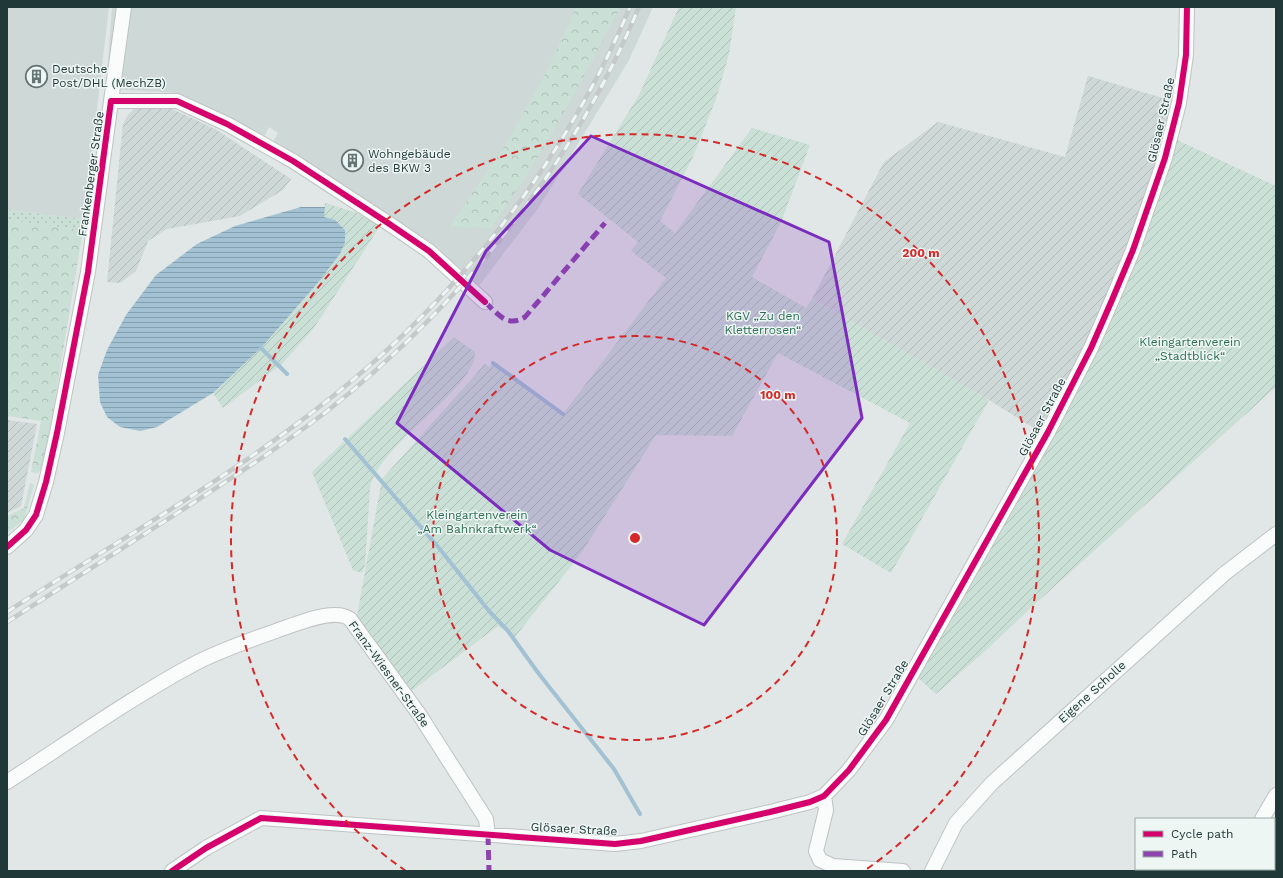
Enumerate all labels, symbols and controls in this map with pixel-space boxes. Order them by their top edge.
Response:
place label: Deutsche Post/DHL (MechZB) [52,62,166,90]
building icon: Deutsche Post/DHL (MechZB) [23,63,49,89]
street label: Glösaer Straße [1144,76,1178,164]
street label: Frankenberger Straße [75,110,107,238]
place label: Wohngebäude des BKW 3 [368,147,451,175]
building icon: Wohngebäude des BKW 3 [340,148,366,174]
text: 200 m [902,246,940,260]
park label: KGV „Zu den Kletterrosen“ [725,309,801,337]
park label: Kleingartenverein „Stadtblick“ [1139,335,1241,363]
street label: Glösaer Straße [1015,375,1069,459]
text: 100 m [760,388,796,402]
park label: Kleingartenverein „Am Bahnkraftwerk“ [417,508,537,536]
centre of rings [628,531,642,545]
street label: Franz-Wiesner-Straße [346,618,432,730]
street label: Glösaer Straße [855,657,911,739]
street label: Eigene Scholle [1055,658,1129,726]
legend [1135,818,1275,870]
street label: Glösaer Straße [530,820,618,838]
text: Cycle path [1171,827,1233,841]
text: Path [1171,847,1197,861]

